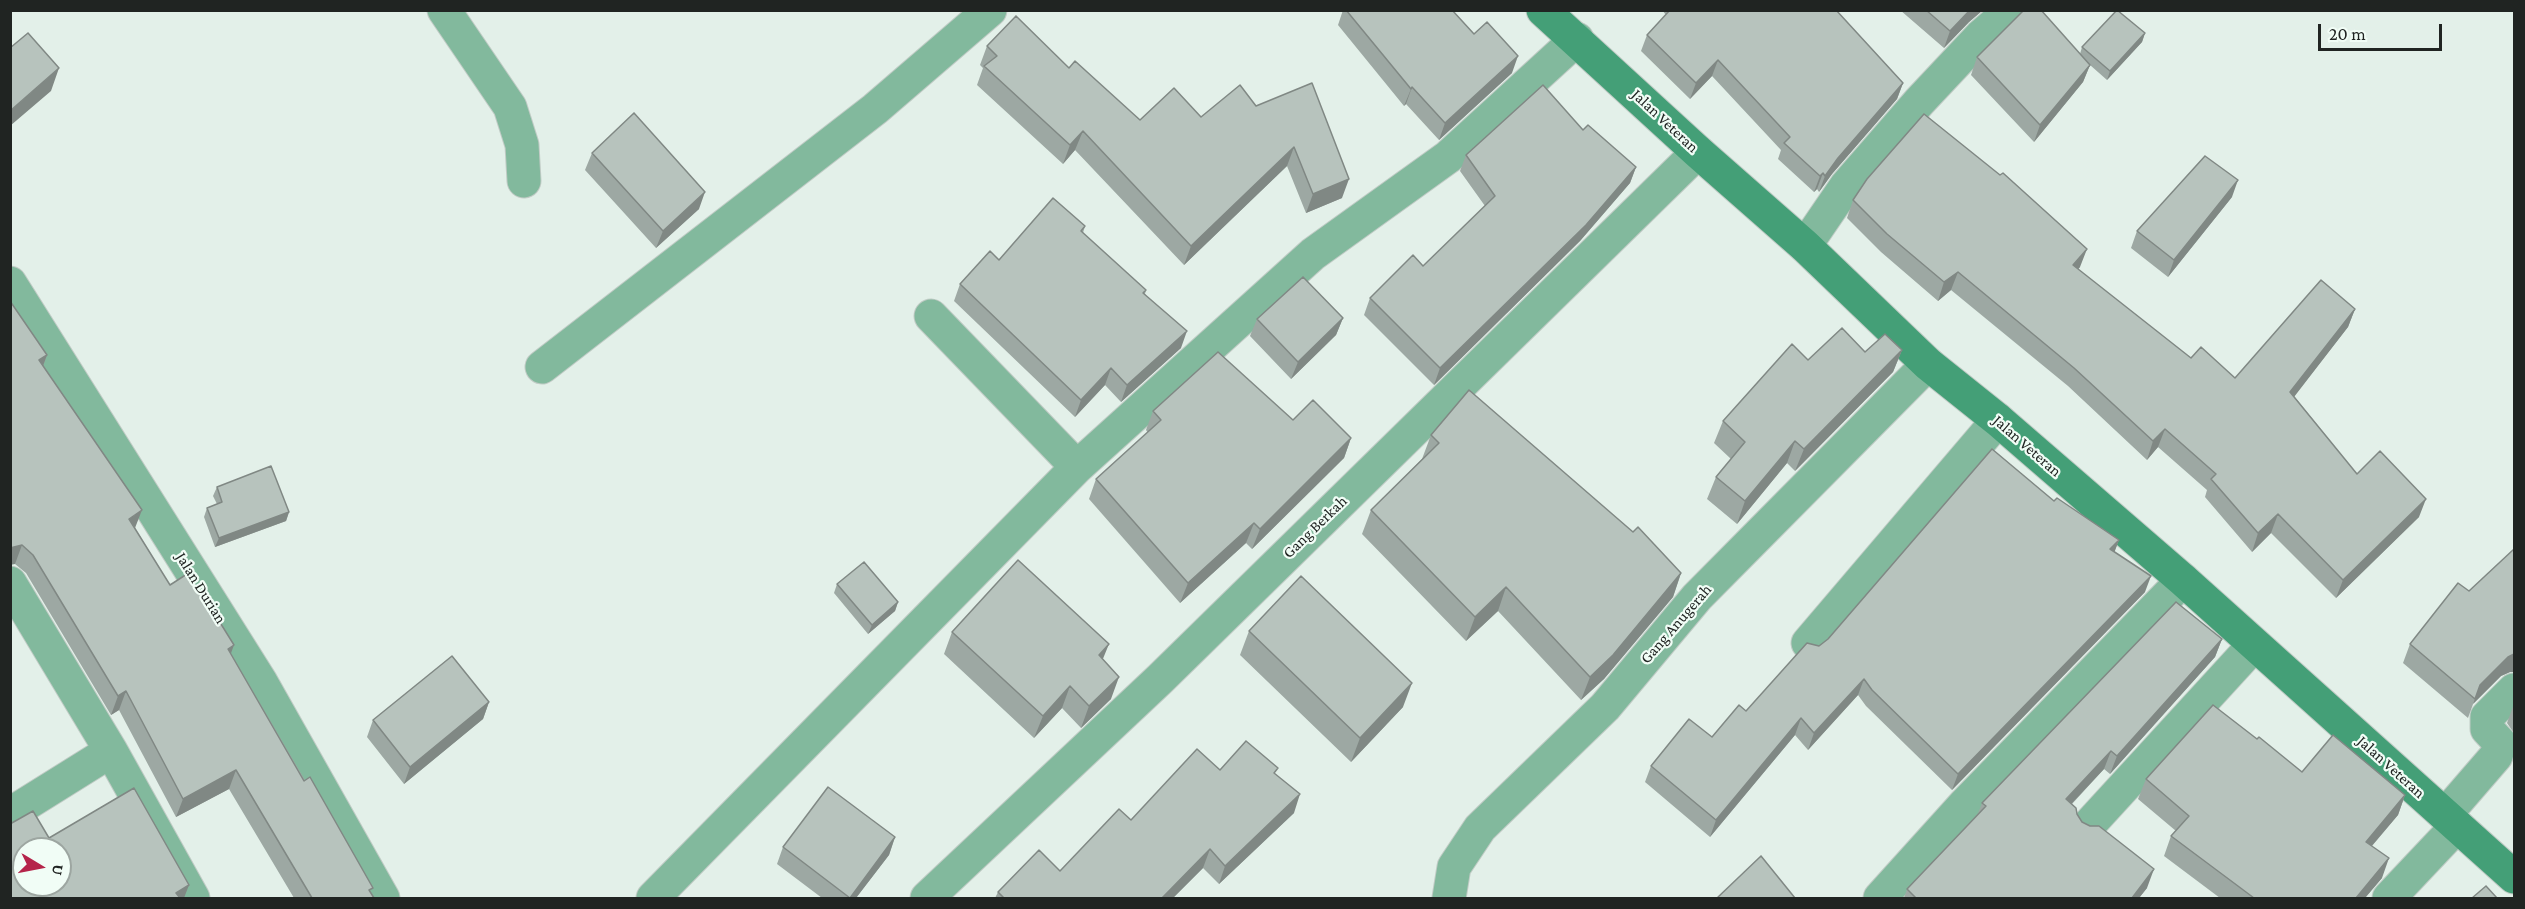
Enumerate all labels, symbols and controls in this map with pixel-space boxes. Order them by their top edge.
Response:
scale bar [2321,12,2446,50]
text: 20 m [2329,24,2366,44]
street label: Jalan Veteran [1628,85,1702,157]
street label: Jalan Veteran [1989,411,2065,481]
street label: Gang Berkah [1279,492,1351,562]
street label: Jalan Durian [172,549,230,627]
street label: Gang Anugerah [1636,580,1716,668]
street label: Jalan Veteran [2353,732,2429,802]
north arrow [12,837,72,897]
text: U [49,863,68,877]

